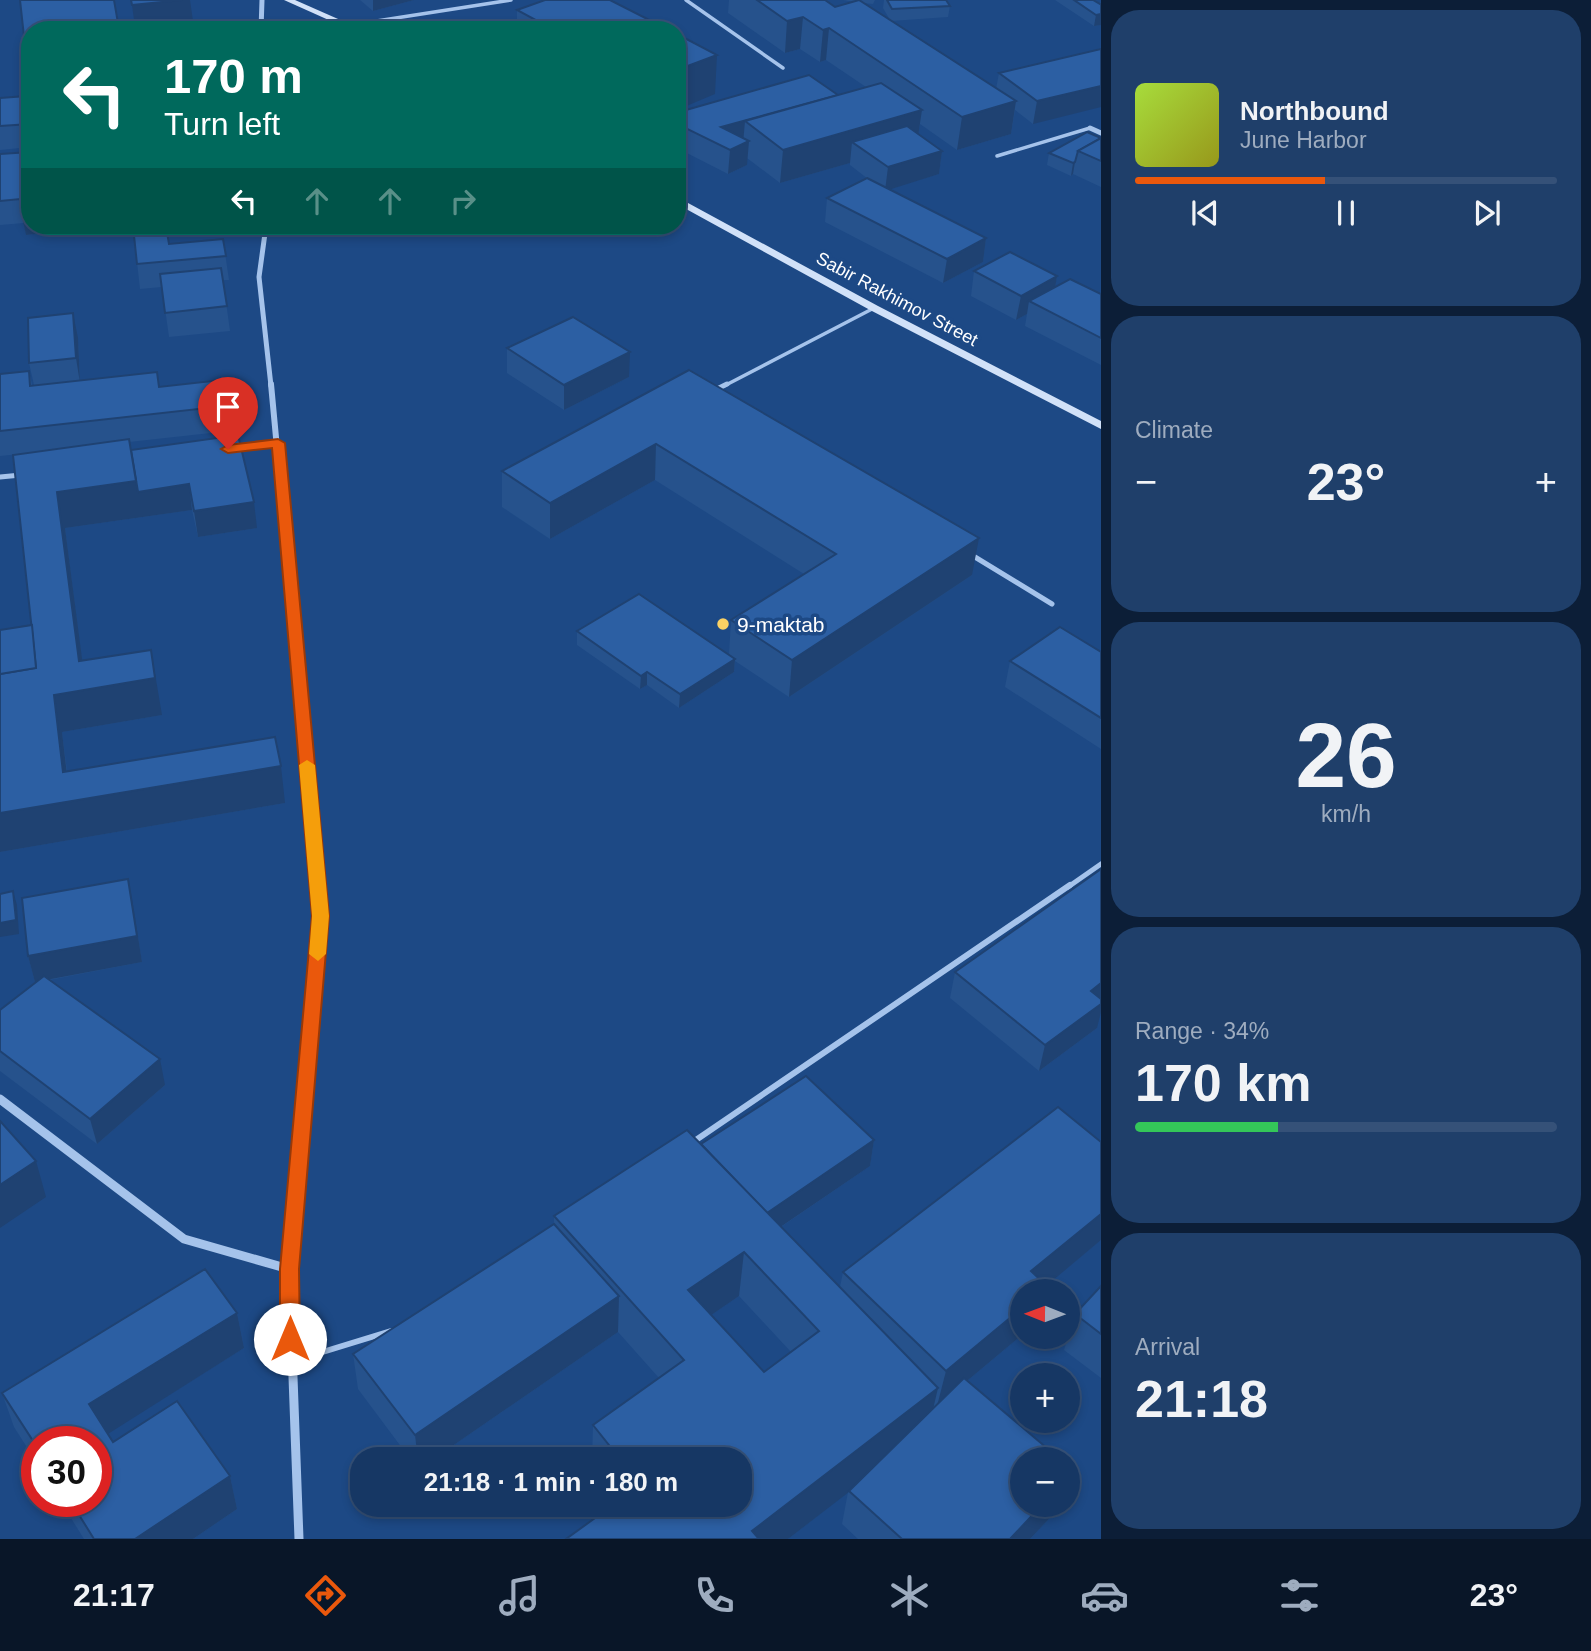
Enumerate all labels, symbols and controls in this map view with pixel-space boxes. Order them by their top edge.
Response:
icon: left [49,49,140,140]
text: 170 m [164,49,303,103]
text: Northbound [1240,96,1389,126]
text: Turn left [164,106,280,142]
text: June Harbor [1240,127,1367,153]
icon: left [225,182,263,220]
icon: ahead [298,182,336,220]
icon: ahead [371,182,409,220]
icon: right [444,182,482,220]
icon: previous [1186,194,1224,232]
icon: pause [1327,194,1365,232]
icon: next [1468,194,1506,232]
street label: Sabir Rakhimov Street [813,248,981,350]
pin [198,377,258,449]
icon: arrive [209,388,247,426]
text: Climate [1135,417,1213,443]
text: 23° [1307,453,1385,511]
text: − [1135,461,1157,503]
text: + [1535,461,1557,503]
place label: 9-maktab [737,613,825,636]
marker: 9-maktab [715,616,731,632]
text: 26 [1295,705,1397,806]
text: km/h [1321,801,1371,827]
text: Range · 34% [1135,1018,1269,1044]
text: 170 km [1135,1054,1311,1112]
north arrow [1010,1279,1080,1349]
map controls [1010,1279,1080,1517]
position arrow [253,1302,327,1376]
text: Arrival [1135,1334,1200,1360]
button: + [1010,1363,1080,1433]
text: 21:18 [1135,1370,1268,1428]
speed limit sign: 30 [21,1426,112,1517]
button: − [1010,1447,1080,1517]
text: 21:18 · 1 min · 180 m [424,1467,678,1497]
icon: directions [301,1571,350,1620]
icon: music [495,1571,544,1620]
icon: phone [690,1571,739,1620]
icon: climate [885,1571,934,1620]
icon: car [1080,1571,1129,1620]
icon: filters [1275,1571,1324,1620]
text: 21:17 [73,1577,155,1613]
text: 23° [1470,1577,1518,1613]

